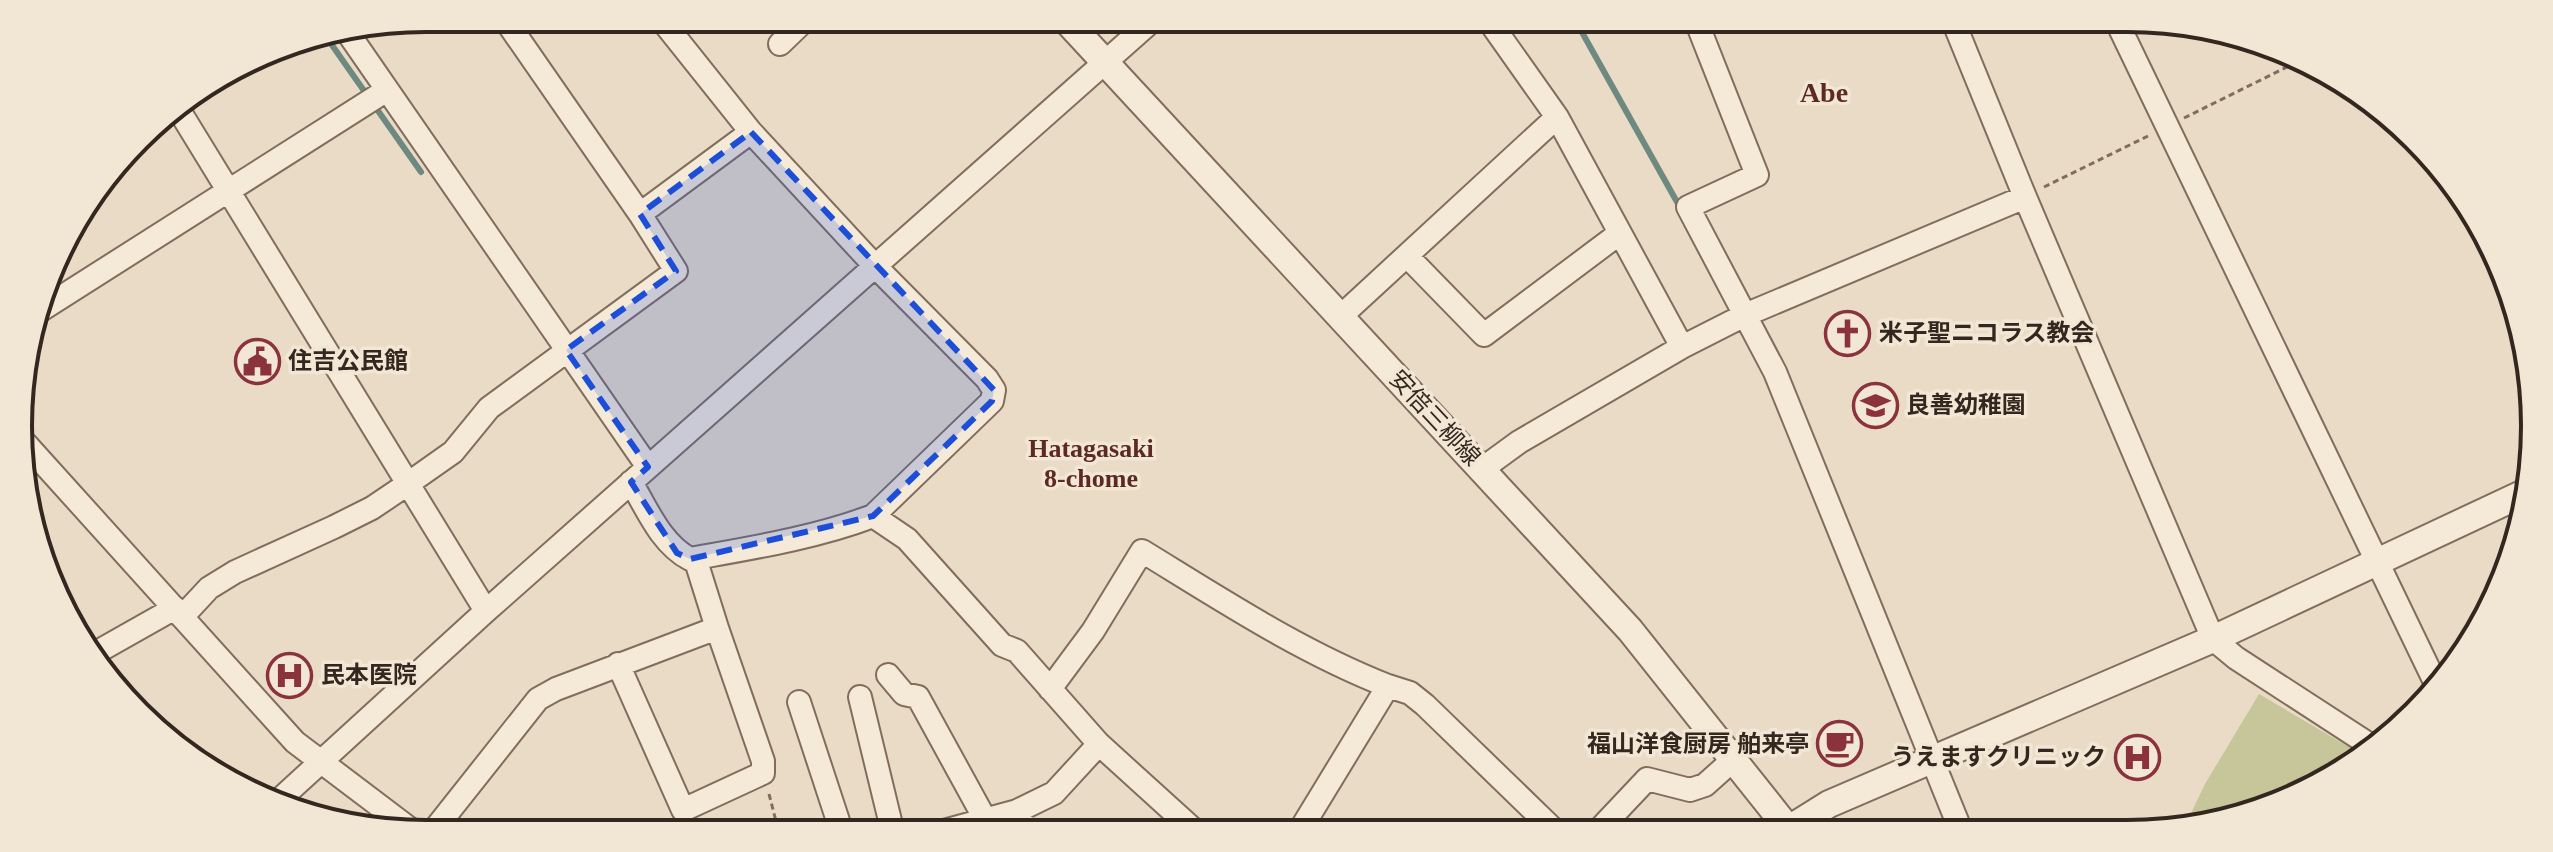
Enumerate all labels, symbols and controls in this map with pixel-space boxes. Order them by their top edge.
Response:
district label: Abe [1800,77,1848,108]
church icon: 米子聖ニコラス教会 [1824,309,1872,357]
place label: 米子聖ニコラス教会 [1879,320,2095,346]
public building icon: 住吉公民館 [233,337,281,385]
place label: 住吉公民館 [288,348,408,374]
street label: 安倍三柳線 [1385,365,1485,471]
school or university icon: 良善幼稚園 [1851,381,1899,429]
place label: 良善幼稚園 [1906,392,2026,418]
district label: Hatagasaki 8-chome [1028,434,1154,493]
hospital icon: 民本医院 [266,651,314,699]
place label: 民本医院 [321,662,417,688]
cafe icon: 福山洋食厨房 舶来亭 [1816,720,1864,768]
place label: 福山洋食厨房 舶来亭 [1587,731,1809,757]
hospital icon: うえますクリニック [2113,733,2161,781]
place label: うえますクリニック [1891,744,2106,770]

